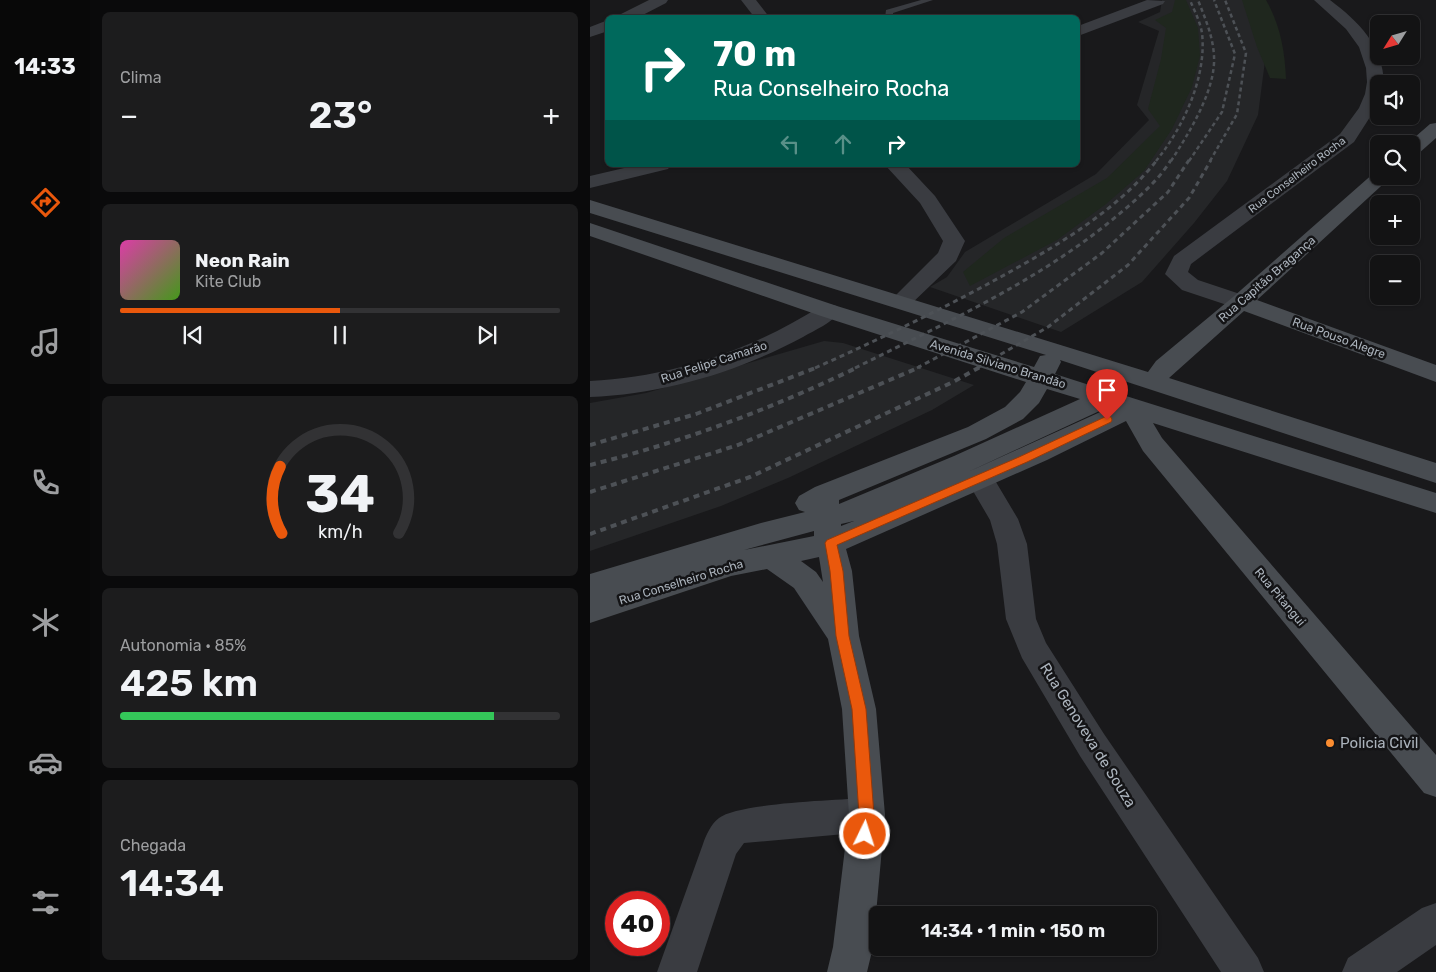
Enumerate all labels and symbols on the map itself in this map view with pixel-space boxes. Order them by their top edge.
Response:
north arrow [1370,15,1420,65]
street label: Rua Conselheiro Rocha [1246,134,1348,216]
street label: Rua Capitão Bragança [1216,233,1318,325]
street label: Rua Pouso Alegre [1291,315,1388,361]
street label: Avenida Silviano Brandão [928,337,1068,391]
street label: Rua Felipe Camarão [659,338,769,386]
pin [1086,369,1128,420]
street label: Rua Conselheiro Rocha [617,556,745,608]
street label: Rua Pitangui [1252,565,1308,629]
street label: Rua Genoveva de Souza [1036,659,1140,811]
place label: Policia Civil [1340,734,1418,752]
marker: Policia Civil [1324,737,1336,749]
position arrow [838,807,890,859]
speed limit sign: 40 [605,891,670,956]

